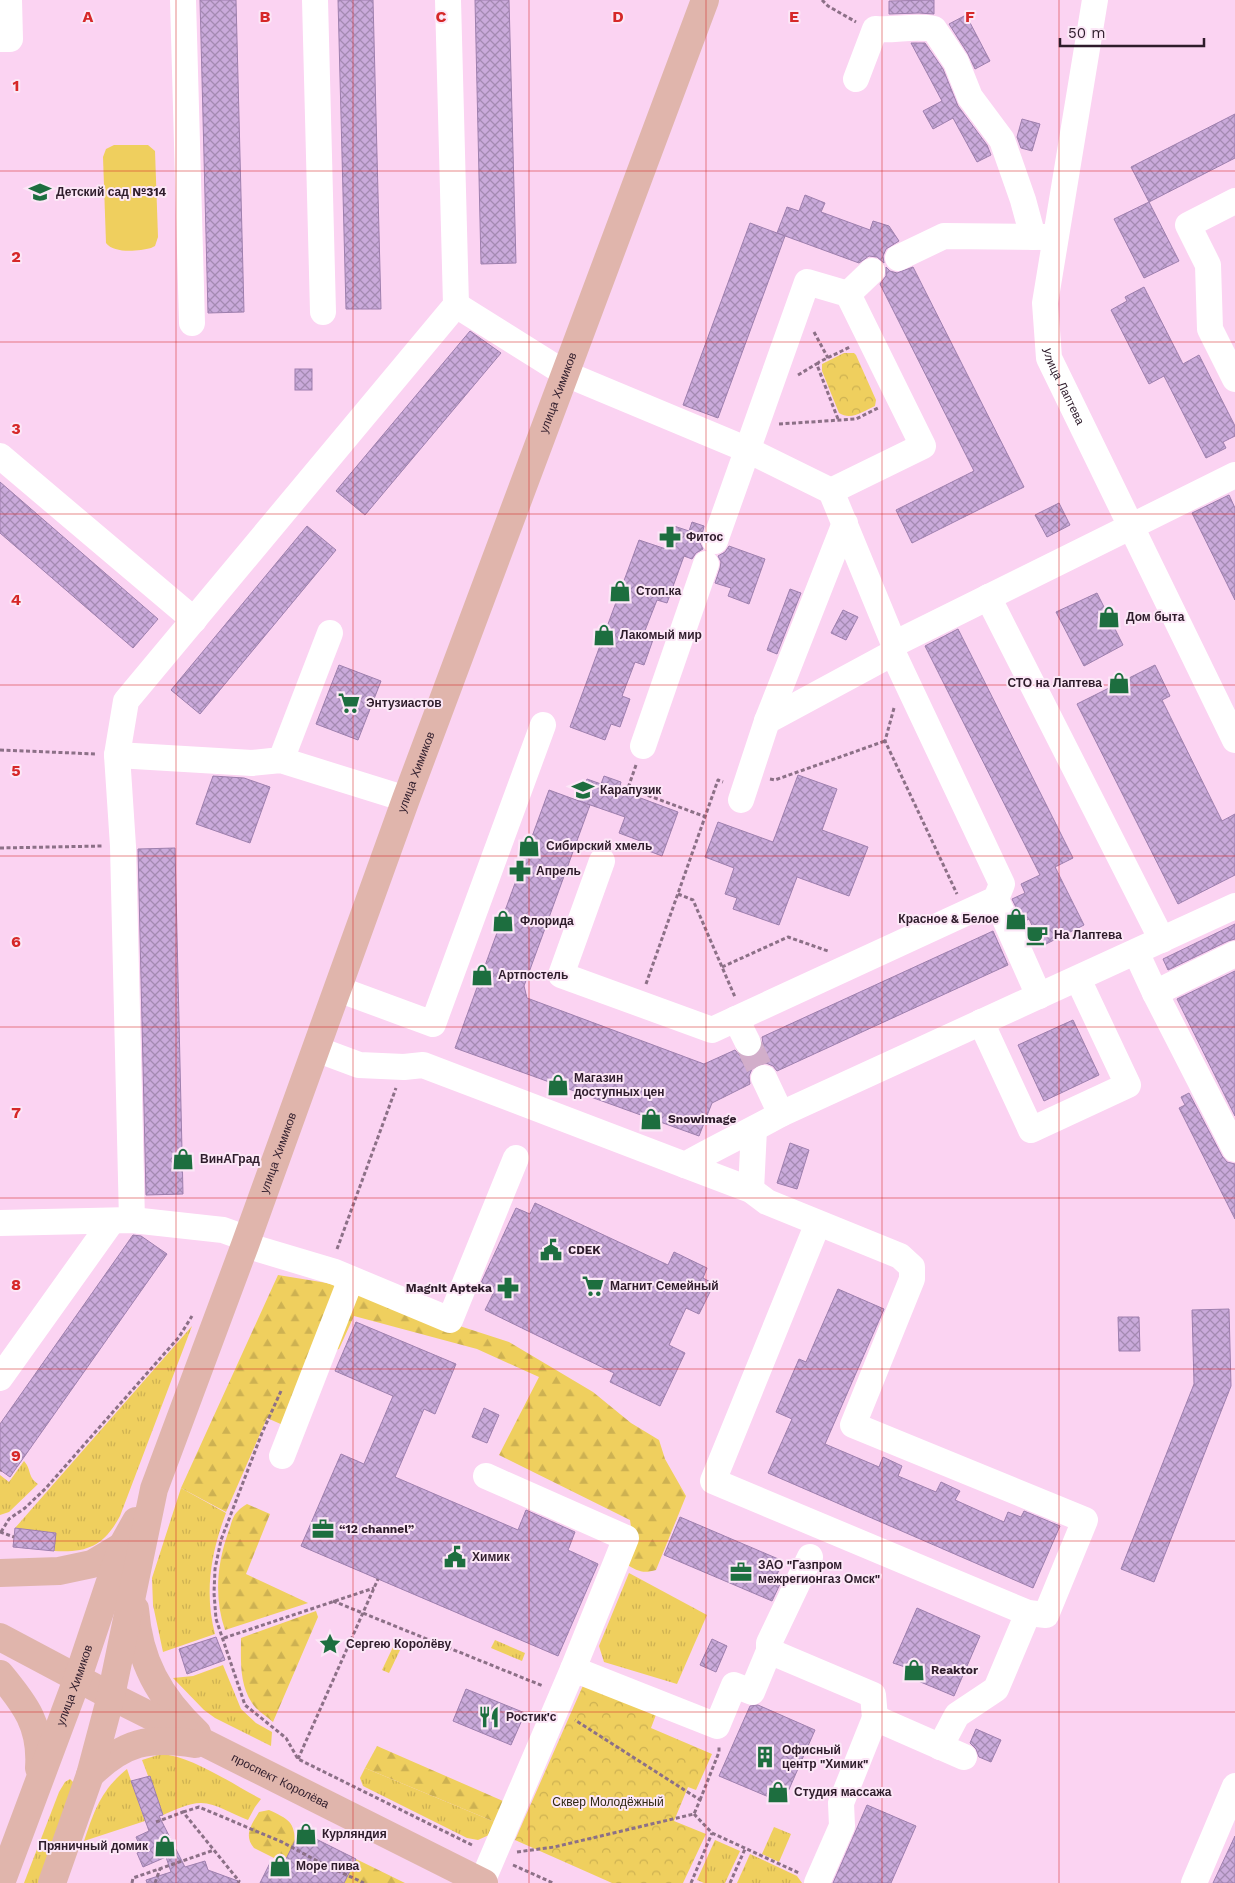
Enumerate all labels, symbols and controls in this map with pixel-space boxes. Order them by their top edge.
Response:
text: A [83,7,94,26]
text: B [260,7,271,26]
text: C [436,7,447,26]
text: D [612,7,624,26]
text: E [789,7,799,26]
text: F [965,7,975,26]
scale bar [1060,15,1204,47]
text: 50 m [1068,24,1105,42]
text: 1 [13,76,19,95]
school or university icon: Детский сад №314 [27,179,53,205]
place label: Детский сад №314 [56,185,167,199]
text: 2 [11,247,21,266]
street label: улица Лаптева [1041,348,1088,427]
street label: улица Химиков [537,350,580,435]
text: 3 [11,419,21,438]
pharmacy icon: Фитос [657,524,683,550]
place label: Фитос [686,530,724,544]
shop icon: Стоп.ка [607,578,633,604]
place label: Стоп.ка [636,584,681,598]
text: 4 [11,590,21,609]
shop icon: Дом быта [1096,604,1122,630]
place label: Дом быта [1126,610,1185,624]
shop icon: Лакомый мир [591,622,617,648]
place label: Лакомый мир [620,628,702,642]
shop icon: СТО на Лаптева [1106,670,1132,696]
place label: СТО на Лаптева [1007,676,1102,690]
supermarket icon: Энтузиастов [336,690,362,716]
place label: Энтузиастов [366,696,442,710]
street label: улица Химиков [395,730,438,814]
text: 5 [11,761,21,780]
school or university icon: Карапузик [570,777,596,803]
place label: Карапузик [600,783,662,797]
shop icon: Сибирский хмель [516,833,542,859]
place label: Сибирский хмель [546,839,652,853]
pharmacy icon: Апрель [507,858,533,884]
place label: Апрель [536,864,581,878]
shop icon: Красное & Белое [1003,906,1029,932]
shop icon: Флорида [490,908,516,934]
place label: Красное & Белое [898,912,999,926]
place label: Флорида [520,914,574,928]
cafe icon: На Лаптева [1024,922,1050,948]
place label: На Лаптева [1054,928,1122,942]
text: 6 [11,932,21,951]
shop icon: Артпостель [469,962,495,988]
place label: Артпостель [498,968,568,982]
place label: Магазин доступных цен [574,1071,664,1099]
shop icon: Магазин доступных цен [545,1072,571,1098]
text: 7 [11,1103,21,1122]
shop icon: Snowimage [638,1106,664,1132]
street label: улица Химиков [257,1110,299,1195]
place label: Snowimage [668,1112,737,1126]
shop icon: ВинАГрад [170,1146,196,1172]
place label: ВинАГрад [200,1152,260,1166]
public building icon: CDEK [538,1237,564,1263]
place label: CDEK [568,1243,601,1257]
supermarket icon: Магнит Семейный [580,1273,606,1299]
text: 8 [11,1275,21,1294]
pharmacy icon: Magnit Apteka [495,1275,521,1301]
place label: Магнит Семейный [610,1279,719,1293]
place label: Magnit Apteka [406,1281,492,1295]
text: 9 [11,1446,21,1465]
office icon: “12 channel” [310,1516,336,1542]
place label: “12 channel” [339,1522,415,1536]
public building icon: Химик [442,1544,468,1570]
place label: Химик [472,1550,511,1564]
place label: ЗАО "Газпром межрегионгаз Омск" [758,1558,880,1586]
office icon: ЗАО "Газпром межрегионгаз Омск" [728,1559,754,1585]
place icon: Сергею Королёву [317,1631,343,1657]
place label: Сергею Королёву [346,1637,451,1651]
street label: улица Химиков [53,1643,95,1728]
shop icon: Reaktor [901,1657,927,1683]
place label: Reaktor [931,1663,979,1677]
restaurant icon: Ростик'с [476,1704,502,1730]
place label: Ростик'с [506,1710,557,1724]
place label: Офисный центр "Химик" [782,1743,868,1771]
building icon: Офисный центр "Химик" [752,1744,778,1770]
street label: проспект Королёва [229,1750,332,1811]
shop icon: Студия массажа [765,1779,791,1805]
place label: Студия массажа [794,1785,892,1799]
park label: Сквер Молодёжный [552,1795,664,1809]
shop icon: Курляндия [293,1821,319,1847]
place label: Курляндия [322,1827,387,1841]
shop icon: Пряничный домик [152,1833,178,1859]
place label: Пряничный домик [38,1839,149,1853]
shop icon: Море пива [267,1853,293,1879]
place label: Море пива [296,1859,360,1873]

